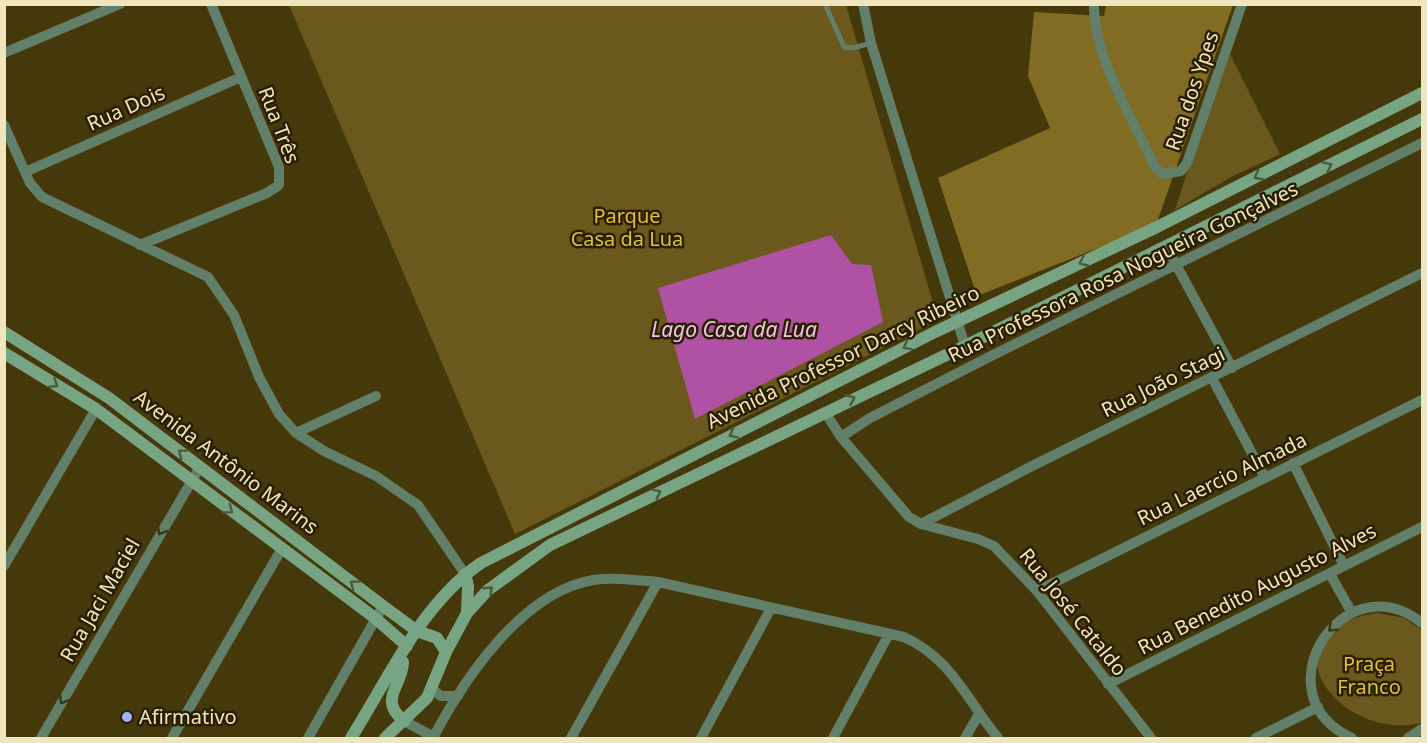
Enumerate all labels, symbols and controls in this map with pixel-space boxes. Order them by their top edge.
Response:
street label: Rua dos Ypes [1159,28,1225,154]
street label: Rua Dois [83,78,169,137]
street label: Rua Três [253,83,306,167]
one-way arrow [1322,162,1333,173]
one-way arrow [1253,169,1264,181]
street label: Rua Professora Rosa Nogueira Gonçalves [943,175,1302,368]
park label: Parque Casa da Lua [571,202,683,252]
one-way arrow [1078,255,1089,267]
street label: Avenida Professor Darcy Ribeiro [702,279,984,435]
water label: Lago Casa da Lua [651,315,817,343]
one-way arrow [902,339,913,351]
street label: Rua João Stagi [1097,340,1229,423]
one-way arrow [48,377,58,389]
street label: Avenida Antônio Marins [129,383,324,540]
one-way arrow [845,395,856,407]
street label: Rua Laercio Almada [1132,426,1311,531]
one-way arrow [728,427,739,438]
one-way arrow [177,449,188,460]
one-way arrow [650,489,661,500]
one-way arrow [223,503,234,514]
street label: Rua Benedito Augusto Alves [1133,517,1381,661]
one-way arrow [157,525,168,535]
street label: Rua Jaci Maciel [53,533,146,666]
street label: Rua José Cataldo [1014,542,1133,681]
one-way arrow [349,580,360,591]
one-way arrow [482,586,493,597]
one-way arrow [1328,621,1338,632]
park label: Praça Franco [1337,650,1401,700]
one-way arrow [59,694,71,704]
place label: Afirmativo [139,703,237,730]
marker: Afirmativo [120,710,134,724]

